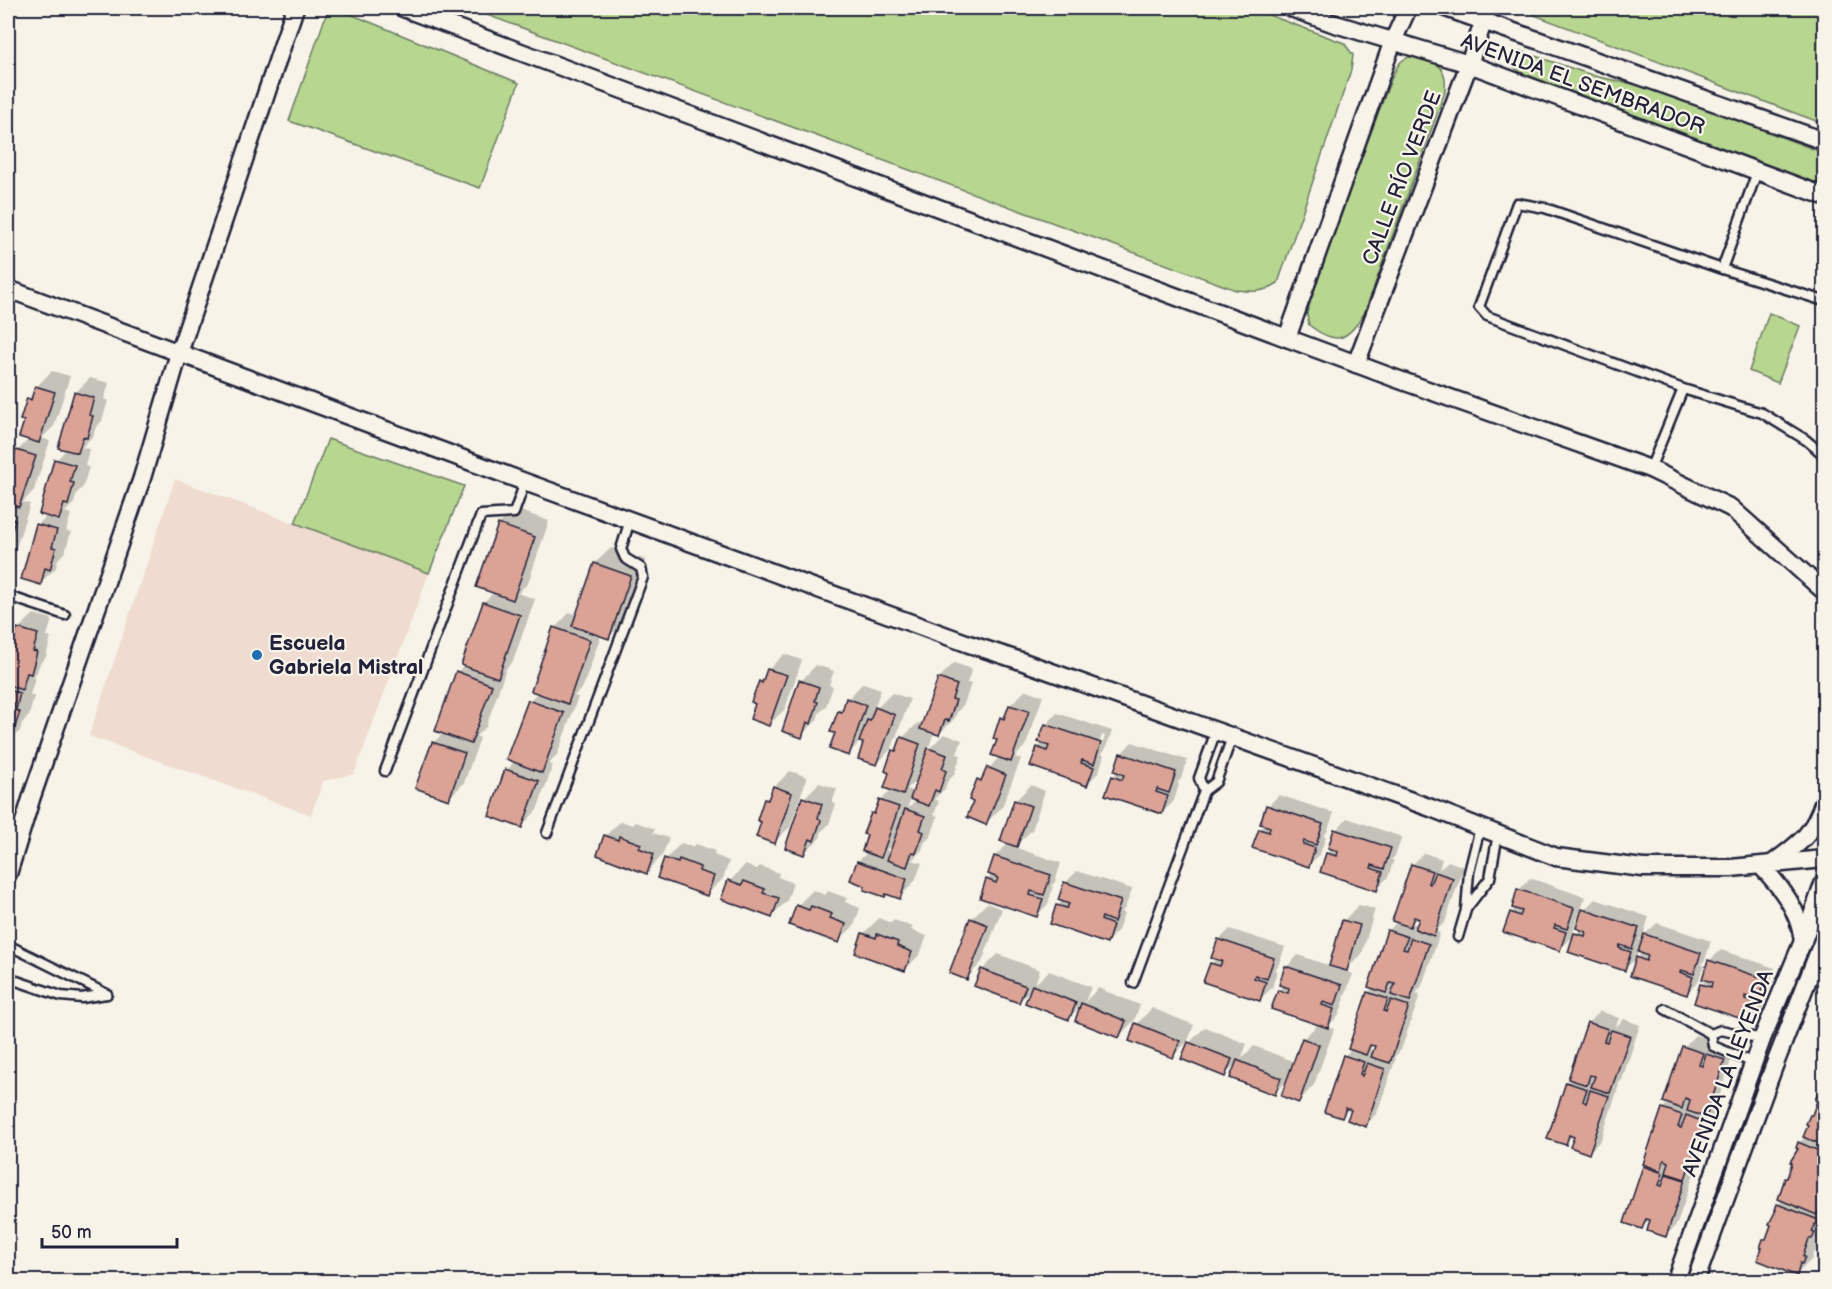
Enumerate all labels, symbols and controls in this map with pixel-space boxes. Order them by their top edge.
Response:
street label: AVENIDA EL SEMBRADOR [1458,28,1708,140]
street label: CALLE RÍO VERDE [1357,87,1447,269]
place label: Escuela Gabriela Mistral [269,631,423,680]
marker: Escuela Gabriela Mistral [250,648,264,662]
street label: AVENIDA LA LEYENDA [1677,966,1779,1180]
scale bar [42,1211,177,1249]
text: 50 m [51,1222,92,1243]

